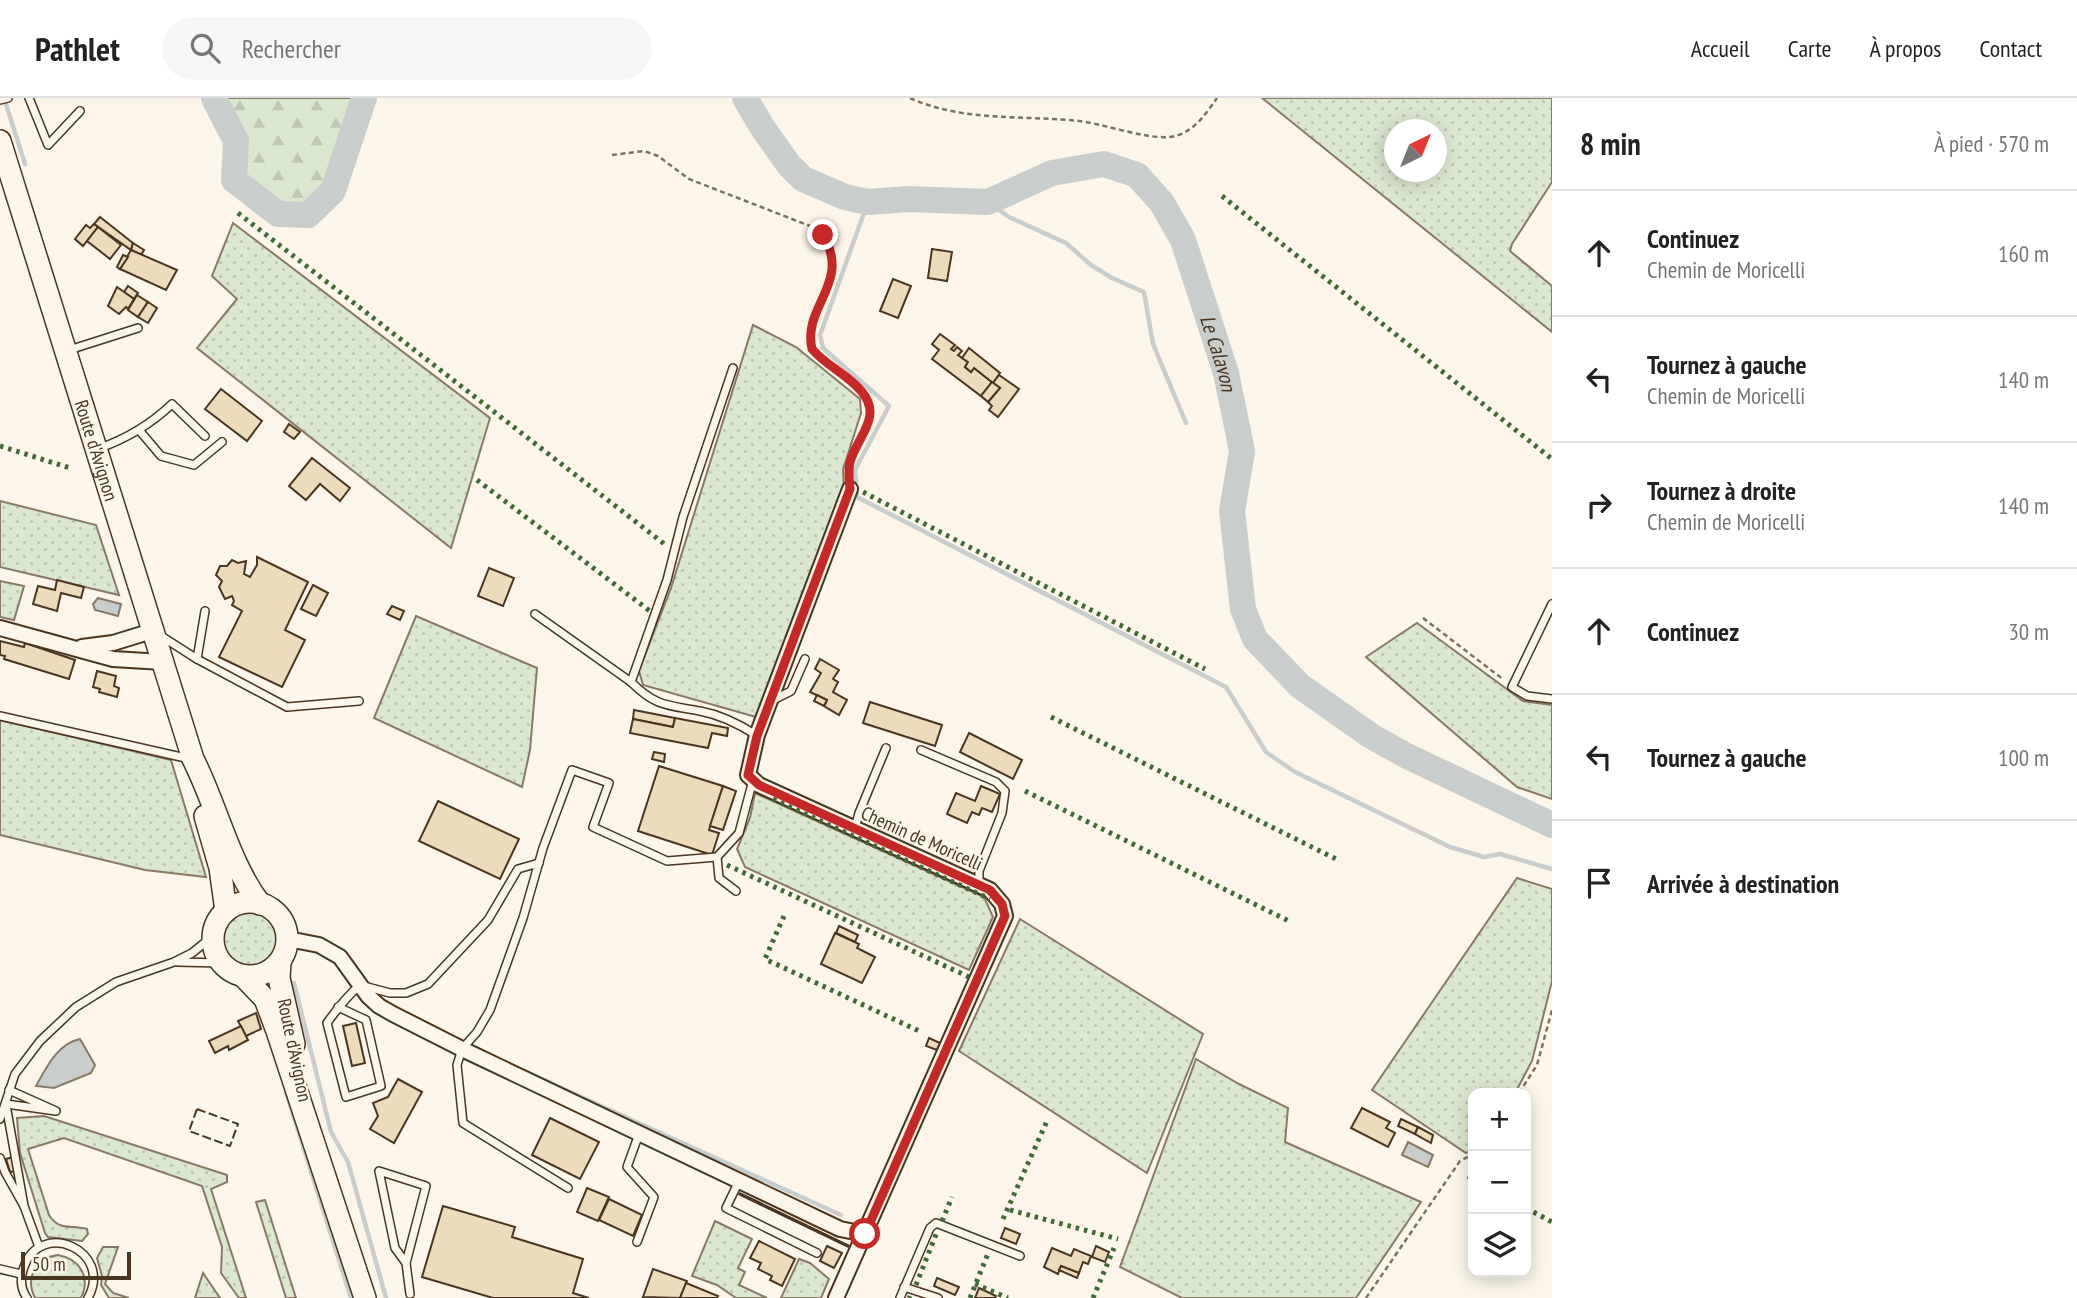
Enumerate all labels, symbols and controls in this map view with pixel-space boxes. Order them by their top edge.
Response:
search box [162,17,652,80]
text: Pathlet [35,27,120,70]
icon: search [186,29,224,67]
text: Rechercher [242,32,341,65]
text: Accueil [1691,33,1750,64]
text: Carte [1788,33,1831,64]
text: À propos [1869,33,1941,64]
text: Contact [1979,33,2042,64]
north arrow [1384,119,1447,182]
text: 8 min [1580,124,1641,163]
text: À pied · 570 m [1934,129,2049,158]
route end [807,219,838,250]
text: Continuez [1647,222,1739,255]
icon: ahead [1580,234,1618,272]
text: 160 m [1998,239,2049,268]
text: Chemin de Moricelli [1647,255,1805,284]
water label: Le Calavon [1195,311,1243,395]
text: Tournez à gauche [1647,348,1807,381]
icon: left [1580,360,1618,398]
text: 140 m [1998,365,2049,394]
text: Chemin de Moricelli [1647,381,1805,410]
street label: Route d'Avignon [70,397,124,504]
text: Tournez à droite [1647,474,1796,507]
icon: right [1580,486,1618,524]
text: 140 m [1998,491,2049,520]
text: Chemin de Moricelli [1647,507,1805,536]
icon: ahead [1580,612,1618,650]
text: Continuez [1647,615,1739,648]
text: 30 m [2008,617,2049,646]
icon: left [1580,738,1618,776]
text: Tournez à gauche [1647,741,1807,774]
text: 100 m [1998,743,2049,772]
street label: Chemin de Moricelli [857,800,987,876]
icon: arrive [1580,864,1618,902]
text: Arrivée à destination [1647,867,1839,900]
street label: Route d'Avignon [272,996,318,1104]
map controls [1468,1088,1531,1277]
button: + [1468,1088,1531,1151]
button: − [1468,1151,1531,1214]
button: layers [1468,1214,1531,1277]
route start [849,1218,880,1249]
scale bar [21,1249,131,1281]
text: 50 m [32,1252,66,1276]

